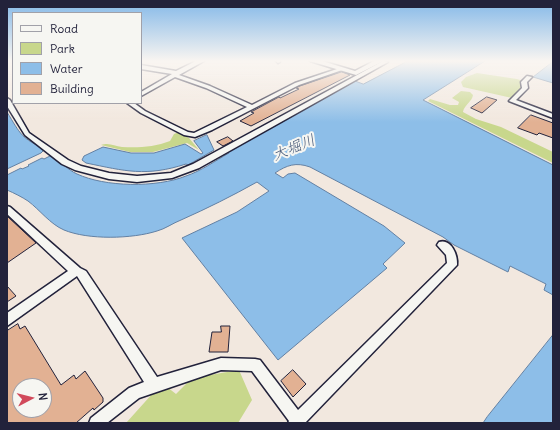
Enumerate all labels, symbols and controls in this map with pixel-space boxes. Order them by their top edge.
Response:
legend [12,12,142,104]
text: Road [50,21,78,36]
text: Park [50,41,75,56]
text: Water [50,61,83,76]
text: Building [50,81,94,96]
water label: 大堀川 [270,131,318,165]
north arrow [12,378,52,418]
text: N [36,392,50,401]

